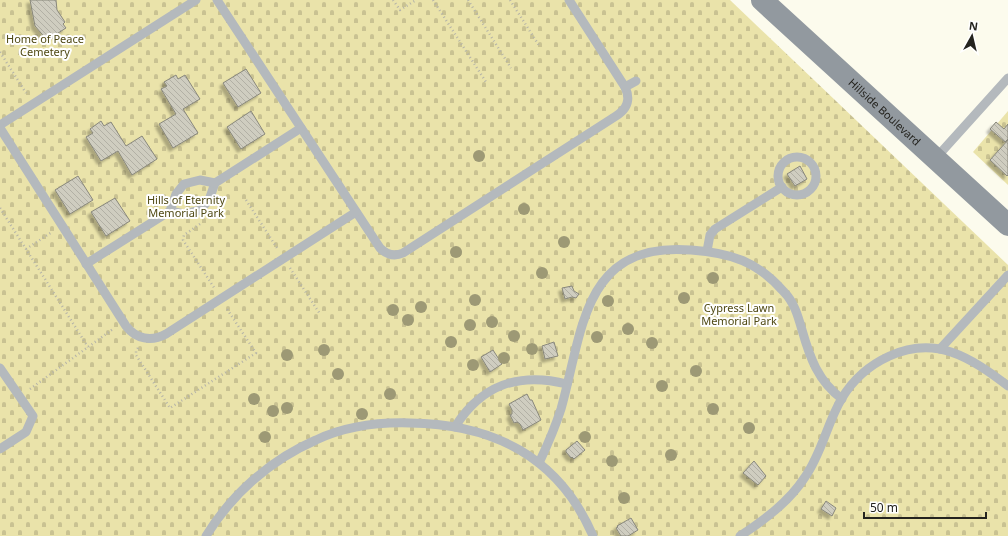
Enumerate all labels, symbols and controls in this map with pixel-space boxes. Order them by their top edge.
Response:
north arrow [952,16,992,56]
text: N [968,18,979,34]
park label: Home of Peace Cemetery [6,31,84,59]
street label: Hillside Boulevard [845,75,924,149]
park label: Hills of Eternity Memorial Park [147,192,225,220]
park label: Cypress Lawn Memorial Park [701,300,777,328]
scale bar [864,494,986,520]
text: 50 m [870,499,898,516]

